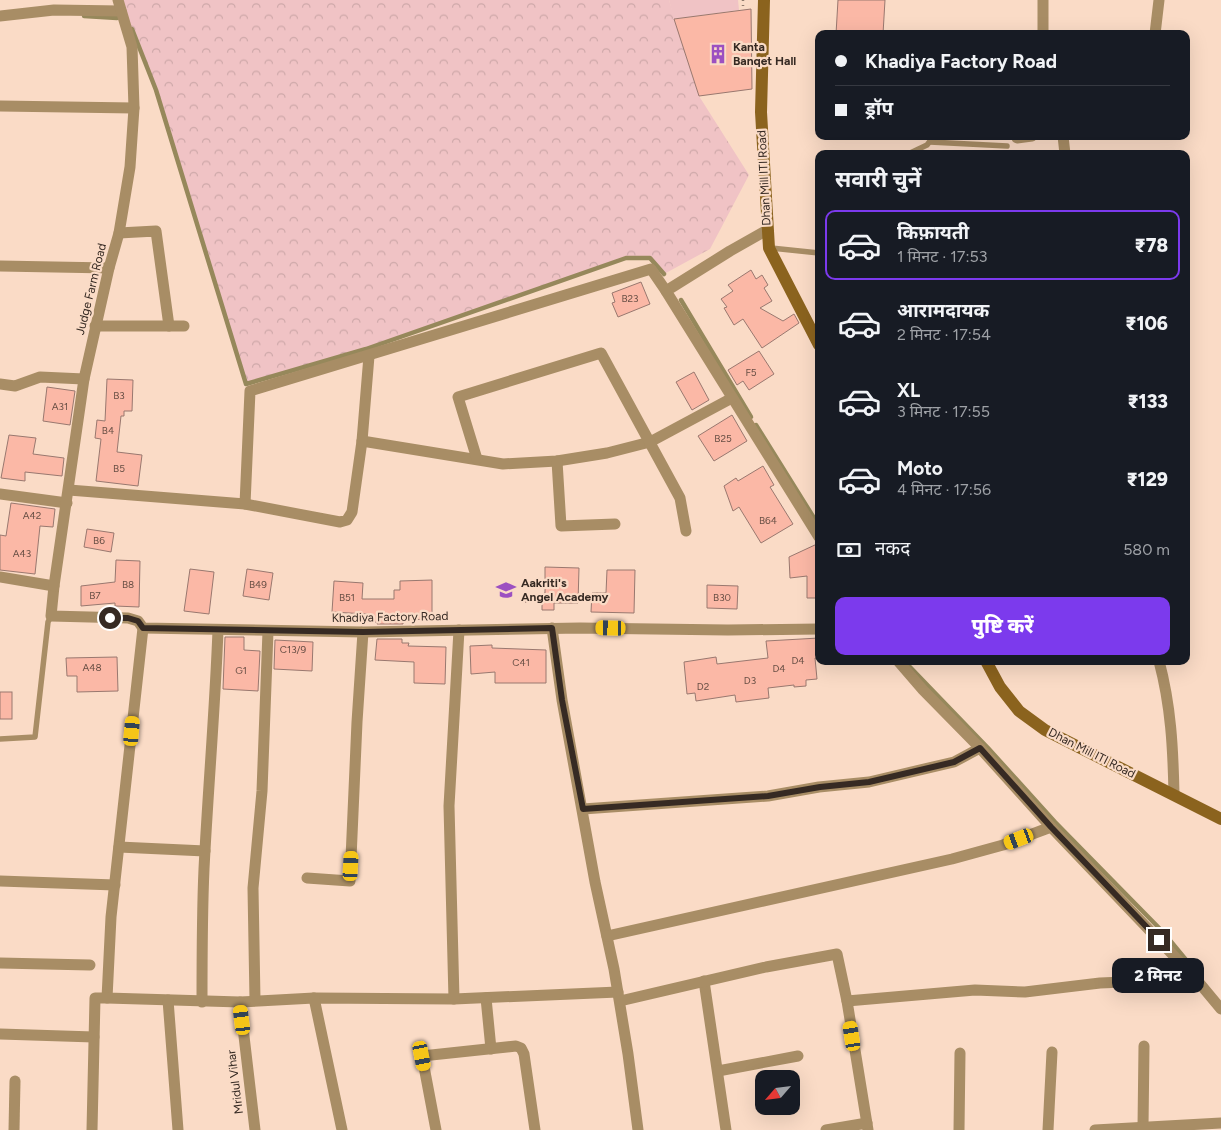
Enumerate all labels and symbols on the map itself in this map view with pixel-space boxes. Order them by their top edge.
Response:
place label: Kanta Banqet Hall [733,40,796,68]
building icon: Kanta Banqet Hall [707,43,729,65]
street label: Dhan Mill ITI Road [755,130,773,226]
street label: Judge Farm Road [73,242,109,336]
house number: B23 [621,292,639,305]
house number: F5 [745,366,757,379]
house number: B3 [113,389,125,402]
house number: A31 [52,400,68,413]
house number: B4 [102,424,114,437]
house number: B25 [714,432,732,445]
house number: B5 [113,462,125,475]
house number: A42 [23,509,41,522]
house number: B64 [759,514,777,527]
house number: B6 [93,534,105,547]
house number: A43 [13,547,31,560]
place label: Aakriti's Angel Academy [521,576,609,604]
house number: B8 [122,578,134,591]
house number: B49 [249,578,267,591]
school or university icon: Aakriti's Angel Academy [495,579,517,601]
house number: B7 [89,589,101,602]
house number: B51 [339,591,355,604]
house number: B30 [713,591,731,604]
route start [99,607,121,629]
street label: Khadiya Factory Road [332,609,448,625]
car [595,620,626,636]
house number: C13/9 [280,643,306,656]
house number: D4 [791,654,805,667]
house number: C41 [512,656,530,669]
house number: A48 [82,661,102,674]
house number: D4 [772,662,786,675]
house number: G1 [235,664,247,677]
house number: D3 [744,674,756,687]
house number: D2 [697,680,709,693]
car [123,715,140,747]
street label: Dhan Mill ITI Road [1046,725,1138,781]
car [1002,827,1035,851]
car [342,851,359,881]
route end [1148,929,1170,951]
callout: 2 मिनट [1113,958,1205,992]
car [232,1004,251,1036]
car [842,1020,861,1052]
car [411,1040,432,1072]
street label: Mridul Vihar [224,1049,246,1115]
north arrow [755,1070,800,1115]

